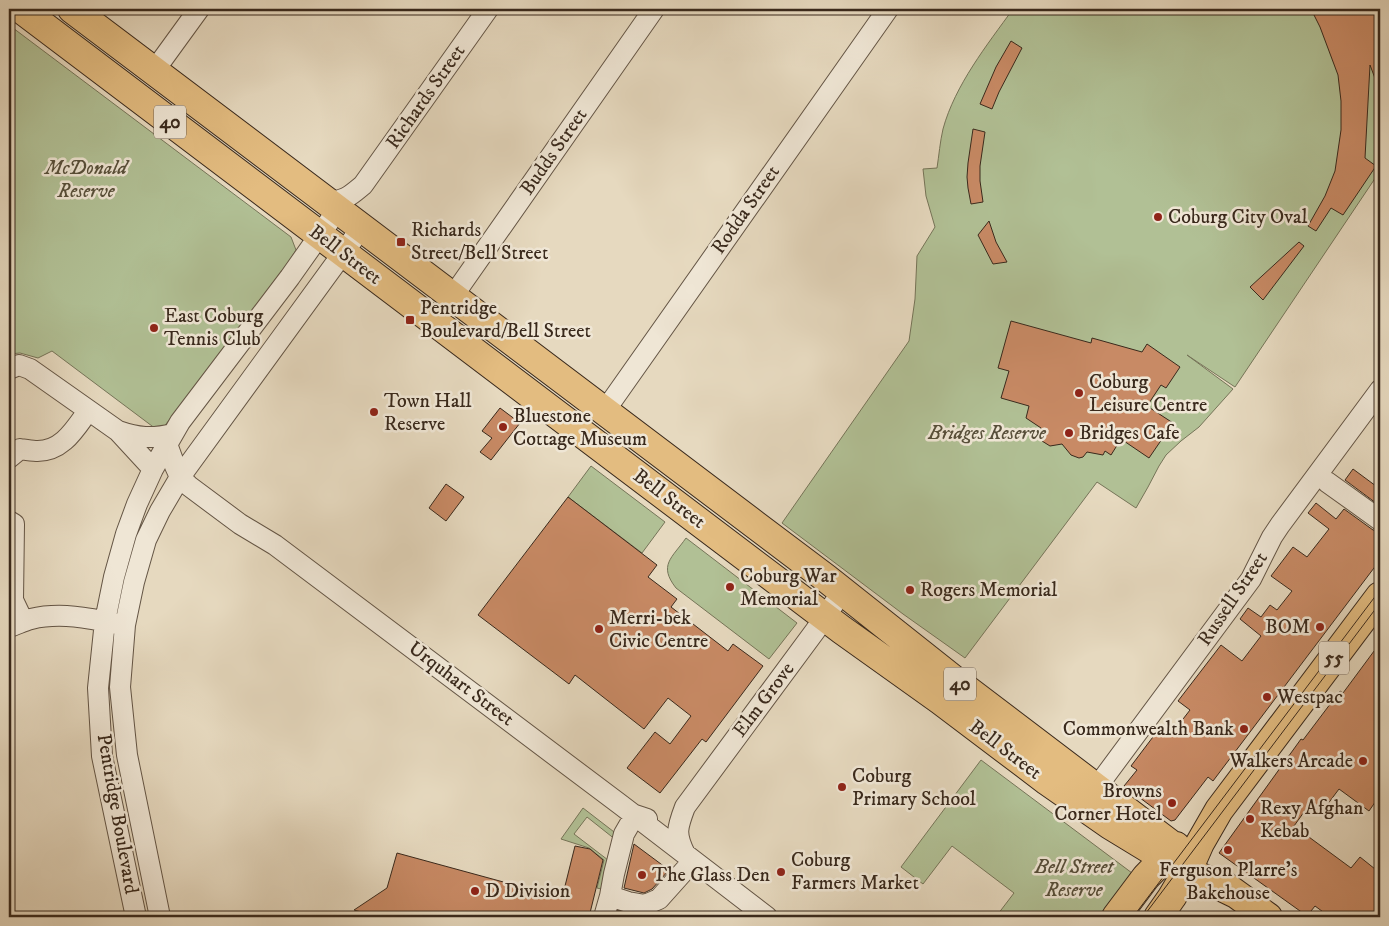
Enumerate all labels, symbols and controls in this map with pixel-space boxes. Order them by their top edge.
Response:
street label: Richards Street [381,40,471,154]
street label: Budds Street [515,104,593,200]
road number: 40 [154,105,186,138]
park label: McDonald Reserve [43,156,131,204]
street label: Rodda Street [706,161,786,259]
place label: Coburg City Oval [1168,205,1307,230]
marker: Coburg City Oval [1152,211,1164,223]
place label: Richards Street/Bell Street [411,218,548,266]
street label: Bell Street [304,220,386,290]
marker: Richards Street/Bell Street [395,236,407,248]
place label: Pentridge Boulevard/Bell Street [420,296,591,344]
place label: East Coburg Tennis Club [164,304,264,352]
marker: Pentridge Boulevard/Bell Street [404,314,416,326]
marker: East Coburg Tennis Club [148,322,160,334]
place label: Coburg Leisure Centre [1089,370,1207,418]
marker: Coburg Leisure Centre [1073,387,1085,399]
place label: Town Hall Reserve [384,389,472,437]
place label: Bluestone Cottage Museum [513,404,647,452]
marker: Town Hall Reserve [368,406,380,418]
marker: Bluestone Cottage Museum [497,421,509,433]
park label: Bridges Reserve [927,421,1047,446]
place label: Bridges Cafe [1079,421,1180,446]
marker: Bridges Cafe [1063,427,1075,439]
street label: Bell Street [628,464,710,534]
street label: Russell Street [1192,547,1274,651]
place label: Coburg War Memorial [740,564,837,612]
place label: Rogers Memorial [920,578,1057,603]
marker: Coburg War Memorial [724,581,736,593]
marker: Rogers Memorial [904,584,916,596]
place label: Merri-bek Civic Centre [609,606,708,654]
place label: BOM [1265,615,1310,640]
marker: BOM [1314,621,1326,633]
marker: Merri-bek Civic Centre [593,623,605,635]
street label: Urquhart Street [403,636,519,732]
road number: 55 [1319,641,1349,674]
street label: Elm Grove [728,657,800,743]
road number: 40 [944,668,976,701]
place label: Westpac [1276,685,1343,710]
marker: Westpac [1261,691,1273,703]
street label: Bell Street [964,715,1046,785]
place label: Commonwealth Bank [1063,717,1234,742]
marker: Commonwealth Bank [1238,723,1250,735]
street label: Pentridge Boulevard [91,732,143,896]
place label: Walkers Arcade [1228,749,1353,774]
marker: Walkers Arcade [1357,755,1369,767]
place label: Coburg Primary School [852,764,976,812]
place label: Browns Corner Hotel [1054,779,1162,827]
marker: Coburg Primary School [836,781,848,793]
place label: Rexy Afghan Kebab [1260,796,1364,844]
marker: Browns Corner Hotel [1166,797,1178,809]
marker: Rexy Afghan Kebab [1244,813,1256,825]
marker: Ferguson Plarre's Bakehouse [1222,844,1234,856]
place label: Coburg Farmers Market [791,848,919,896]
park label: Bell Street Reserve [1034,855,1115,903]
place label: Ferguson Plarre's Bakehouse [1159,858,1298,906]
place label: The Glass Den [652,863,770,888]
marker: Coburg Farmers Market [775,866,787,878]
marker: The Glass Den [636,869,648,881]
place label: D Division [485,879,571,904]
marker: D Division [469,885,481,897]

